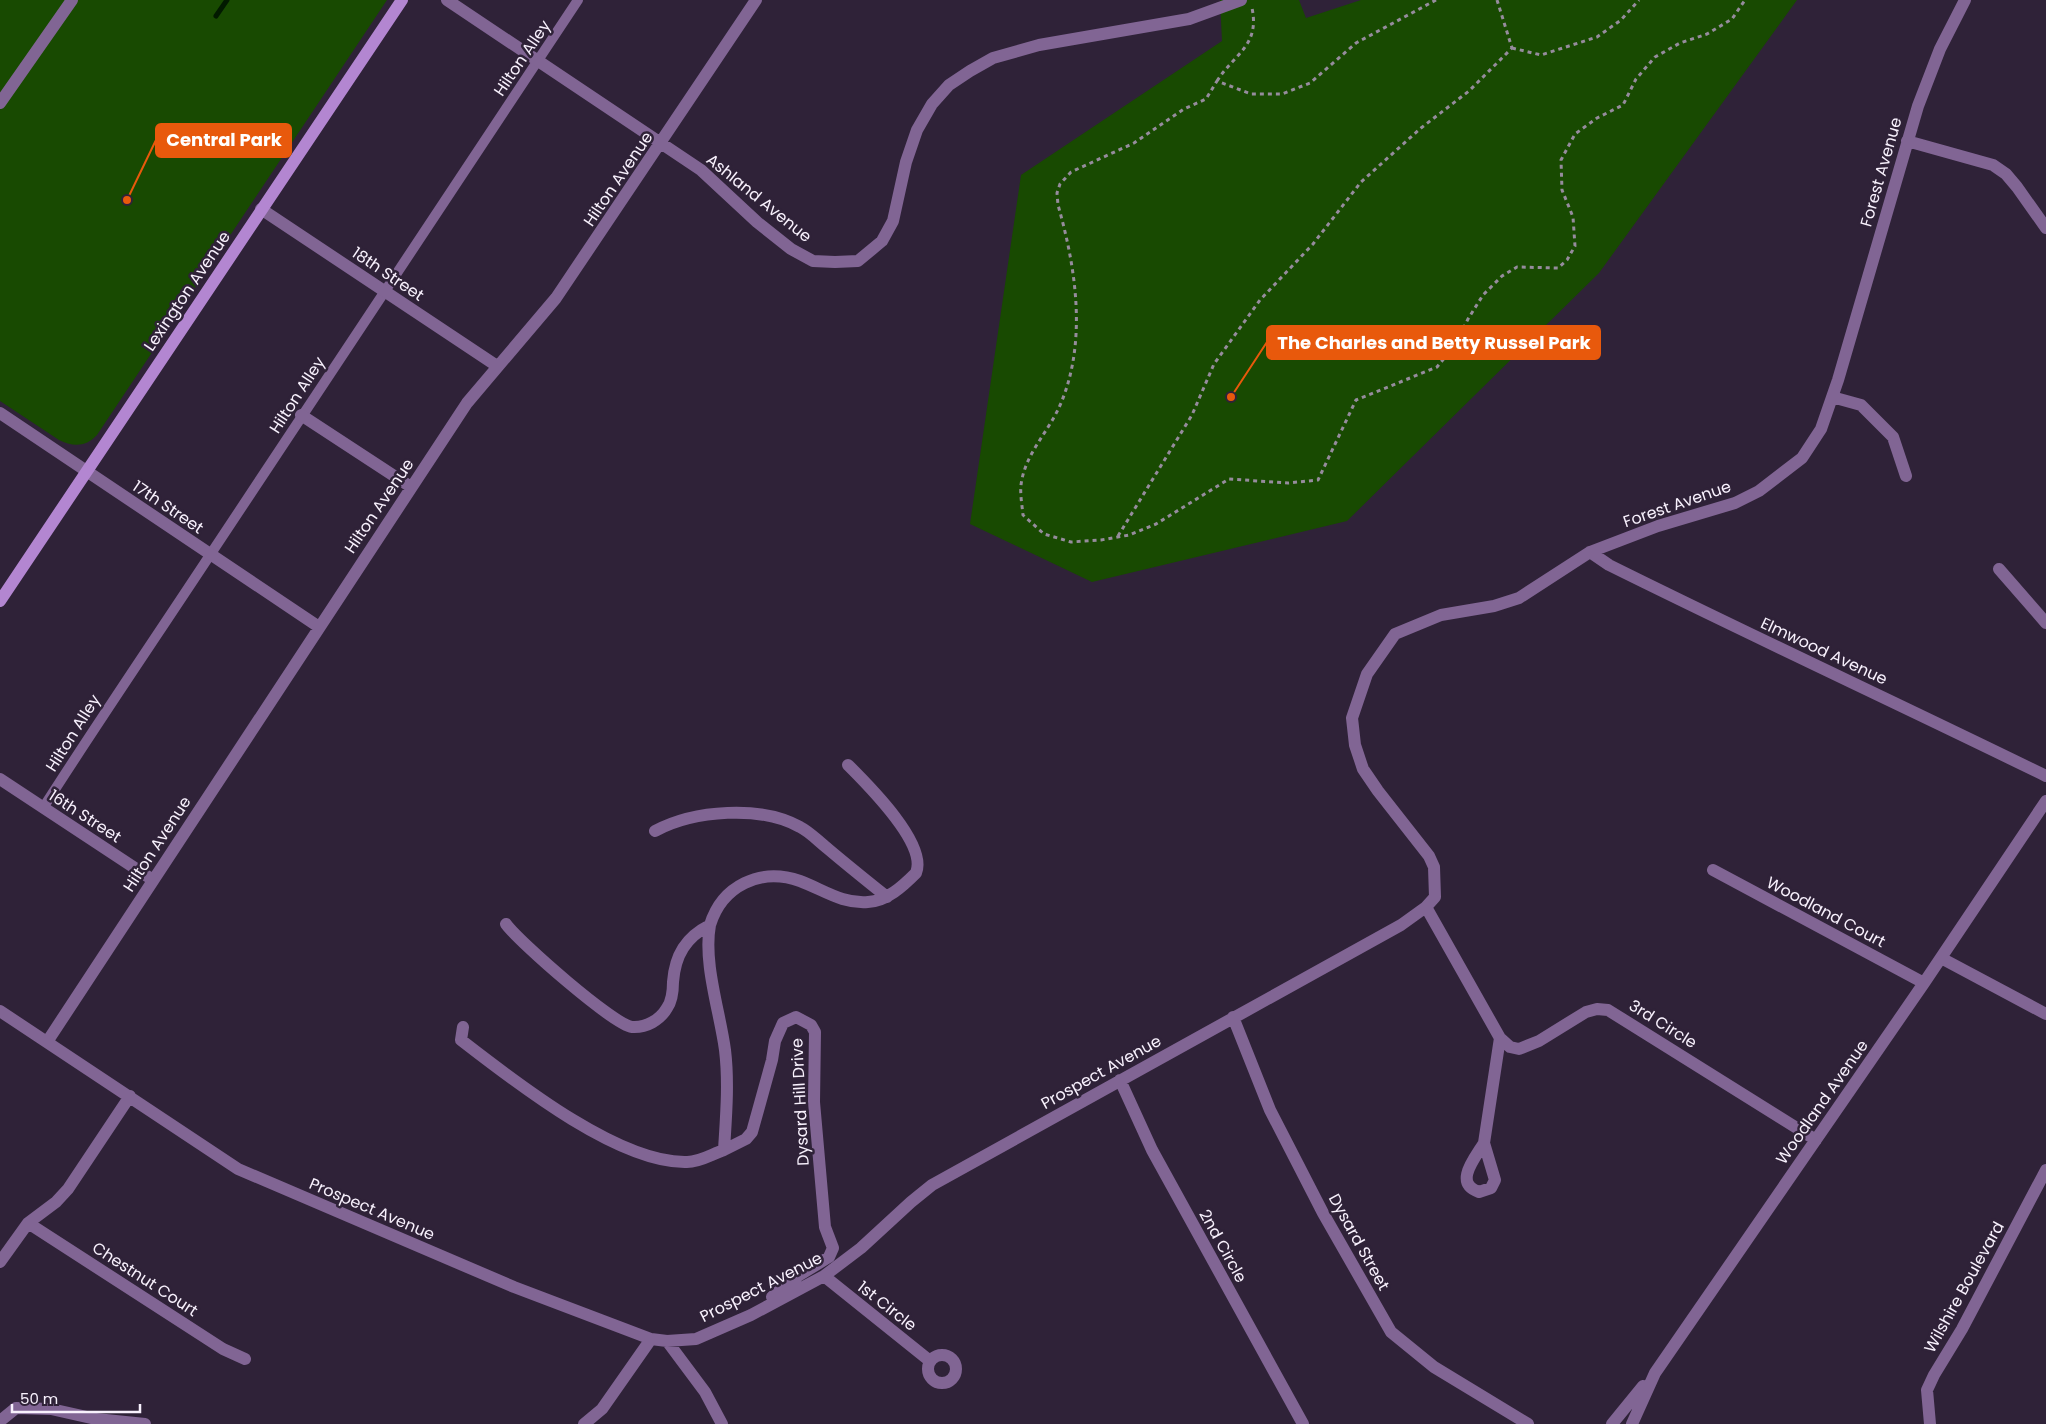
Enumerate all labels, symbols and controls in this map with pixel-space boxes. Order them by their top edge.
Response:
street label: Hilton Alley [488,15,556,101]
street label: Forest Avenue [1854,115,1908,229]
callout: Central Park [156,124,291,157]
text: Central Park [166,127,283,152]
street label: Hilton Avenue [578,127,658,231]
street label: Ashland Avenue [701,148,817,248]
street label: Lexington Avenue [138,226,236,356]
street label: 18th Street [347,241,429,307]
callout: The Charles and Betty Russel Park [1267,326,1600,359]
text: The Charles and Betty Russel Park [1277,330,1592,355]
street label: Hilton Alley [264,352,330,438]
street label: Hilton Avenue [339,454,419,558]
street label: 17th Street [128,475,208,539]
street label: Forest Avenue [1620,475,1734,533]
street label: Elmwood Avenue [1757,612,1891,690]
street label: Hilton Alley [40,690,106,776]
street label: 16th Street [44,784,126,848]
street label: Hilton Avenue [118,792,197,896]
street label: Woodland Court [1762,871,1890,953]
street label: 3rd Circle [1625,994,1702,1054]
street label: Prospect Avenue [1037,1029,1165,1115]
street label: Woodland Avenue [1770,1035,1874,1169]
street label: Dysard Hill Drive [785,1038,815,1166]
street label: Prospect Avenue [306,1172,438,1246]
street label: Dysard Street [1323,1189,1395,1295]
street label: 2nd Circle [1193,1205,1253,1287]
street label: Wilshire Boulevard [1918,1217,2010,1357]
street label: Chestnut Court [88,1236,203,1322]
street label: Prospect Avenue [696,1246,826,1328]
street label: 1st Circle [853,1276,921,1336]
scale bar [12,1382,140,1414]
text: 50 m [20,1388,58,1409]

